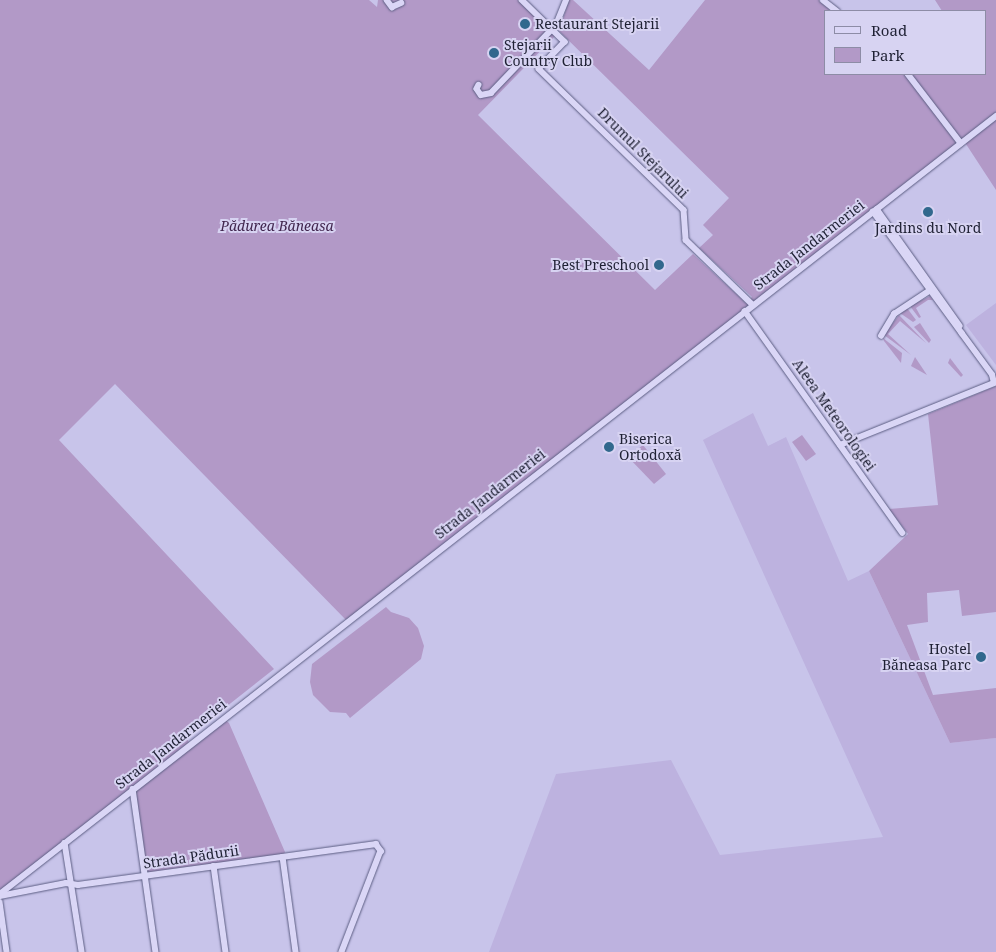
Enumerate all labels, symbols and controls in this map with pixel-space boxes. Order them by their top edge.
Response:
legend [824,10,986,75]
place label: Restaurant Stejarii [535,16,659,32]
marker: Restaurant Stejarii [519,18,531,30]
text: Road [871,20,907,40]
place label: Stejarii Country Club [504,37,592,70]
text: Park [871,45,904,65]
marker: Stejarii Country Club [488,47,500,59]
street label: Drumul Stejarului [594,104,692,202]
street label: Strada Jandarmeriei [750,197,868,293]
marker: Jardins du Nord [922,206,934,218]
park label: Pădurea Băneasa [220,218,334,234]
place label: Jardins du Nord [875,220,981,236]
place label: Best Preschool [552,257,649,273]
marker: Best Preschool [653,259,665,271]
street label: Aleea Meteorologiei [789,356,879,474]
place label: Biserica Ortodoxă [619,431,682,464]
marker: Biserica Ortodoxă [603,441,615,453]
street label: Strada Jandarmeriei [431,446,549,542]
place label: Hostel Băneasa Parc [882,641,971,674]
marker: Hostel Băneasa Parc [975,651,987,663]
street label: Strada Jandarmeriei [112,696,230,792]
street label: Strada Pădurii [142,842,240,872]

